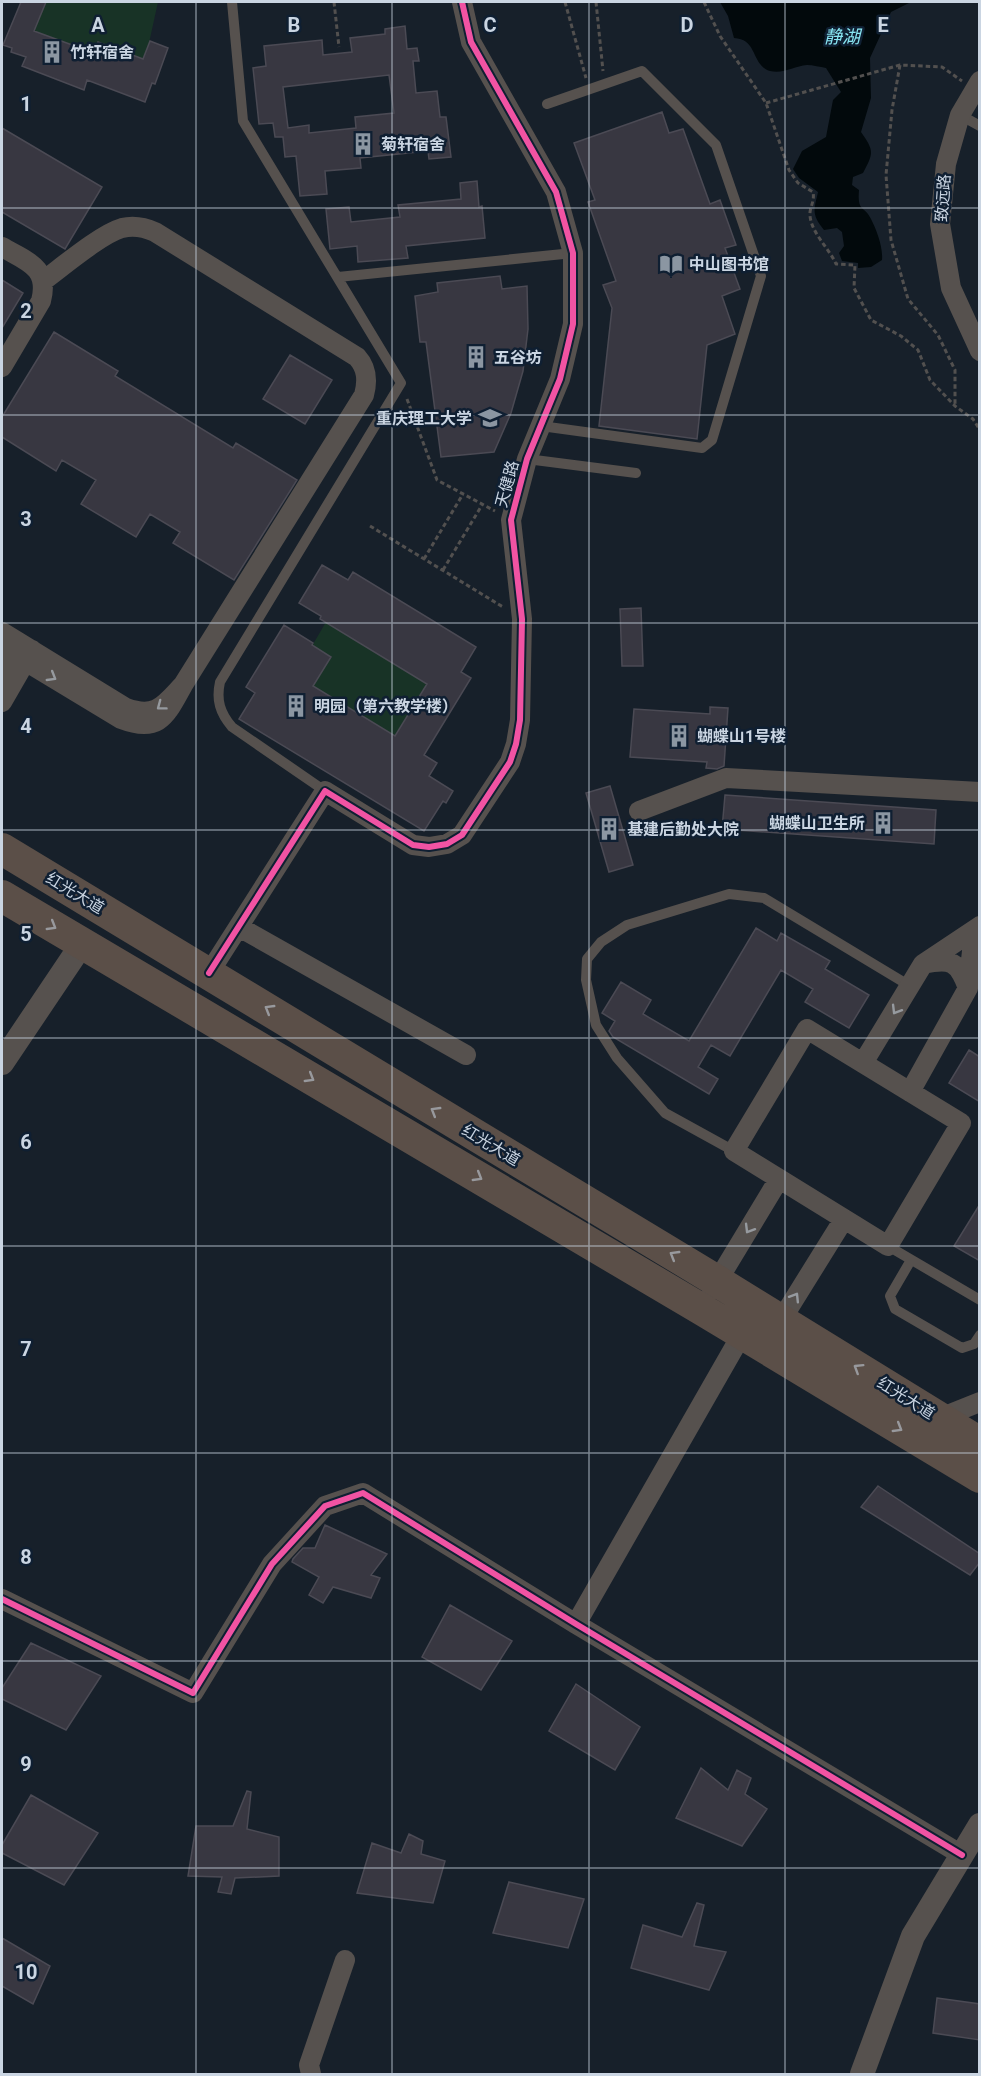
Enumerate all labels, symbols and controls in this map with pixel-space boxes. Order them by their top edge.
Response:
text: A [91,13,105,37]
text: B [288,13,300,37]
text: C [483,13,497,37]
text: D [681,13,694,37]
text: E [877,13,889,37]
water label: 静湖 [824,26,863,47]
building icon: 竹轩宿舍 [39,39,65,65]
place label: 竹轩宿舍 [70,43,134,62]
text: 1 [20,92,32,116]
building icon: 菊轩宿舍 [350,131,376,157]
place label: 菊轩宿舍 [381,135,445,154]
street label: 致远路 [932,173,954,223]
library icon: 中山图书馆 [658,251,684,277]
place label: 中山图书馆 [689,255,769,274]
text: 2 [20,299,32,323]
building icon: 五谷坊 [463,344,489,370]
place label: 五谷坊 [494,348,542,367]
school or university icon: 重庆理工大学 [477,405,503,431]
place label: 重庆理工大学 [376,409,472,428]
street label: 天健路 [492,458,522,510]
text: 3 [20,507,32,531]
one-way arrow [46,669,56,681]
building icon: 明园（第六教学楼） [283,693,309,719]
place label: 明园（第六教学楼） [314,697,458,716]
one-way arrow [156,698,167,709]
text: 4 [20,714,32,738]
building icon: 蝴蝶山1号楼 [666,723,692,749]
place label: 蝴蝶山1号楼 [697,727,786,746]
building icon: 蝴蝶山卫生所 [870,810,896,836]
place label: 蝴蝶山卫生所 [769,814,865,833]
building icon: 基建后勤处大院 [596,816,622,842]
place label: 基建后勤处大院 [627,820,739,839]
street label: 红光大道 [43,868,107,918]
one-way arrow [46,918,56,930]
text: 5 [20,922,32,946]
one-way arrow [891,1004,903,1014]
one-way arrow [265,1005,275,1017]
one-way arrow [304,1071,314,1083]
one-way arrow [431,1106,441,1118]
street label: 红光大道 [459,1120,523,1170]
text: 6 [20,1130,32,1154]
one-way arrow [472,1170,482,1182]
one-way arrow [745,1223,756,1233]
one-way arrow [670,1251,680,1263]
one-way arrow [787,1293,798,1304]
text: 7 [20,1337,32,1361]
one-way arrow [854,1363,864,1375]
street label: 红光大道 [874,1373,938,1423]
one-way arrow [892,1420,902,1432]
text: 8 [20,1545,32,1569]
text: 9 [20,1752,32,1776]
text: 10 [15,1960,37,1984]

